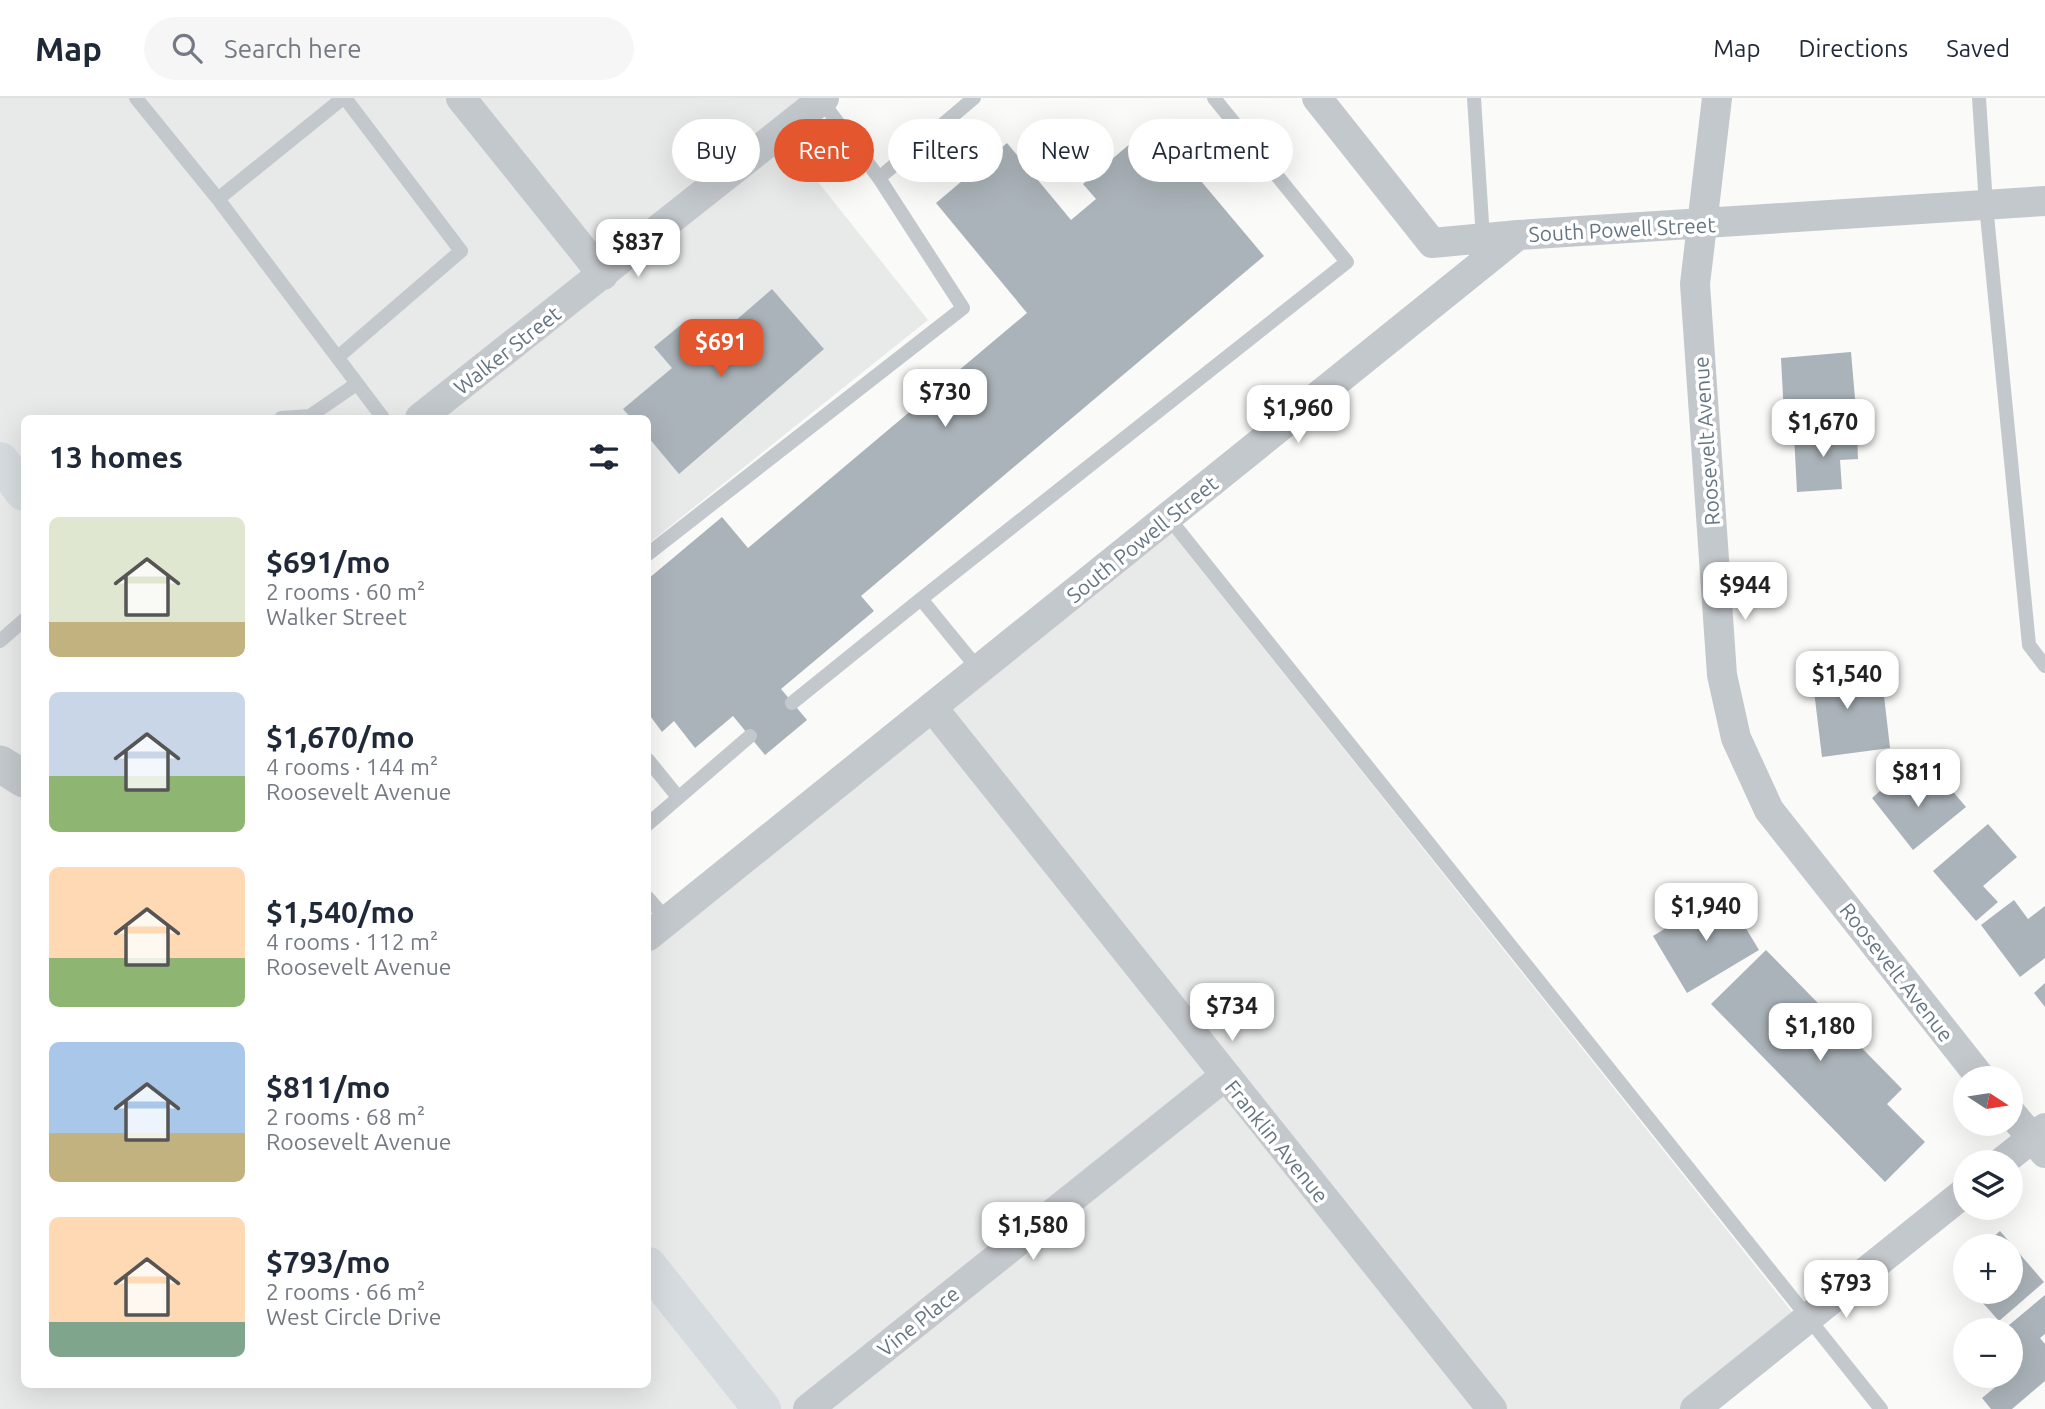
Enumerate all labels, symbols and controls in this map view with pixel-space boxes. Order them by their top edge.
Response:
search box [144,17,634,80]
icon: search [168,29,206,67]
text: Map [35,30,102,67]
text: Search here [224,34,362,63]
text: Map [1713,35,1760,62]
text: Directions [1798,35,1908,62]
text: Saved [1946,35,2010,62]
chip: Buy [672,119,760,182]
chip: Rent [774,119,874,182]
chip: Filters [888,119,1003,182]
chip: New [1017,119,1114,182]
chip: Apartment [1128,119,1293,182]
street label: South Powell Street [1528,212,1716,246]
pin: $837 [597,220,679,279]
text: $837 [612,229,664,254]
street label: Walker Street [449,301,565,399]
pin: $691 [680,320,762,379]
text: $691 [695,329,747,354]
street label: Roosevelt Avenue [1688,356,1724,526]
pin: $730 [904,370,986,429]
text: $730 [919,379,971,404]
pin: $1,960 [1241,386,1355,445]
text: $1,960 [1263,395,1333,420]
pin: $1,670 [1766,400,1880,459]
text: $1,670 [1788,409,1858,434]
icon: filters [585,438,623,476]
text: 13 homes [49,440,183,474]
street label: South Powell Street [1062,471,1222,607]
icon: home [105,545,189,629]
text: $691/mo [266,545,390,579]
pin: $944 [1704,562,1786,622]
text: $944 [1719,572,1771,597]
text: 2 rooms · 60 m² [266,579,425,604]
text: Walker Street [266,604,407,629]
pin: $1,540 [1790,652,1904,711]
text: $1,540 [1812,661,1882,686]
icon: home [105,720,189,804]
text: $1,670/mo [266,720,415,754]
pin: $811 [1877,750,1959,809]
text: 4 rooms · 144 m² [266,754,438,779]
text: $811 [1892,759,1944,784]
text: Roosevelt Avenue [266,779,452,804]
pin: $1,940 [1649,884,1763,943]
text: $1,940 [1671,893,1741,918]
icon: home [105,895,189,979]
text: $1,540/mo [266,895,415,929]
street label: Roosevelt Avenue [1835,898,1959,1046]
text: 4 rooms · 112 m² [266,929,438,954]
text: Roosevelt Avenue [266,954,452,979]
pin: $734 [1191,984,1273,1043]
text: $734 [1206,993,1258,1018]
pin: $1,180 [1763,1004,1877,1063]
text: $1,180 [1785,1013,1855,1038]
north arrow [1953,1066,2023,1136]
map controls [1953,1066,2023,1388]
icon: home [105,1070,189,1154]
text: $811/mo [266,1070,390,1104]
street label: Franklin Avenue [1220,1075,1334,1207]
text: 2 rooms · 68 m² [266,1104,425,1129]
text: Roosevelt Avenue [266,1129,452,1154]
button: layers [1953,1150,2023,1220]
pin: $1,580 [976,1202,1090,1262]
text: $1,580 [998,1212,1068,1237]
button: + [1953,1234,2023,1304]
icon: home [105,1245,189,1329]
text: $793/mo [266,1245,390,1279]
pin: $793 [1805,1260,1887,1320]
text: $793 [1820,1270,1872,1295]
text: 2 rooms · 66 m² [266,1279,425,1304]
street label: Vine Place [872,1281,964,1361]
text: West Circle Drive [266,1304,441,1329]
button: − [1953,1318,2023,1388]

